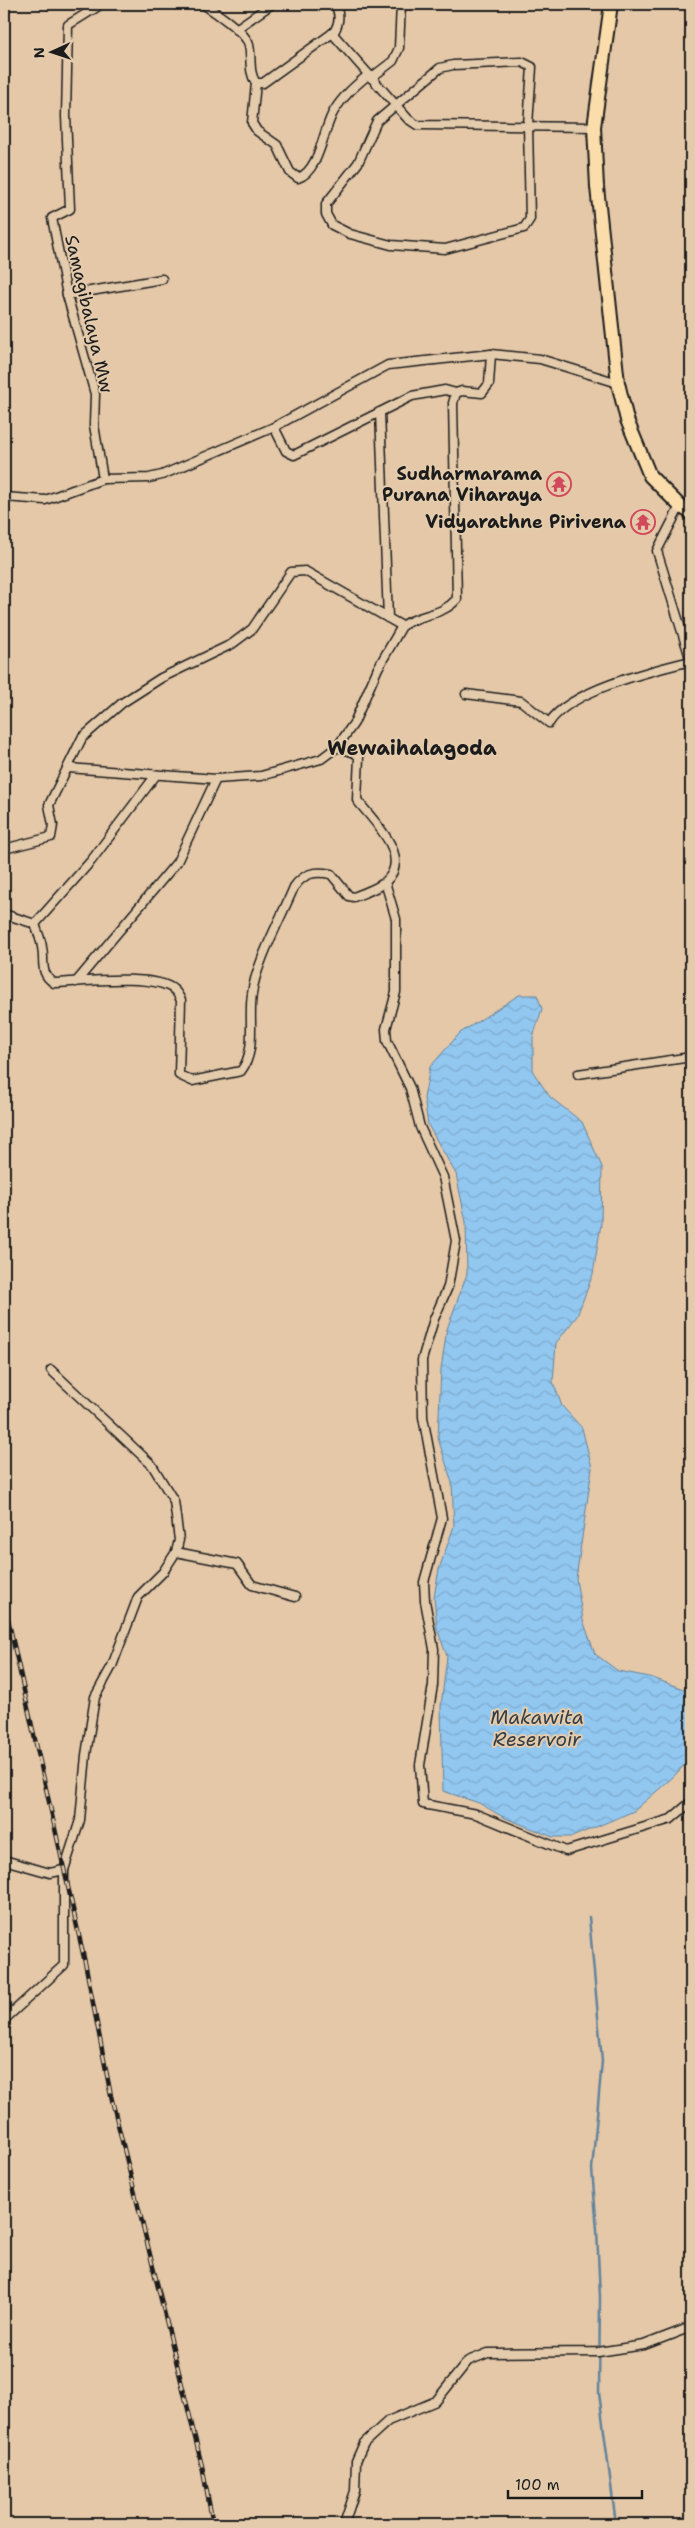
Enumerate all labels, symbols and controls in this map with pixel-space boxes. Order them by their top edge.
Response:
north arrow [28,28,78,78]
text: N [30,47,48,59]
street label: Samagibalaya Mw [59,233,119,396]
place label: Sudharmarama Purana Viharaya [382,462,543,507]
temple icon: Sudharmarama Purana Viharaya [546,471,572,497]
temple icon: Vidyarathne Pirivena [630,509,656,535]
place label: Vidyarathne Pirivena [425,510,627,534]
district label: Wewaihalagoda [327,735,497,761]
water label: Makawita Reservoir [490,1705,584,1752]
scale bar [508,2468,641,2500]
text: 100 m [515,2475,560,2495]

